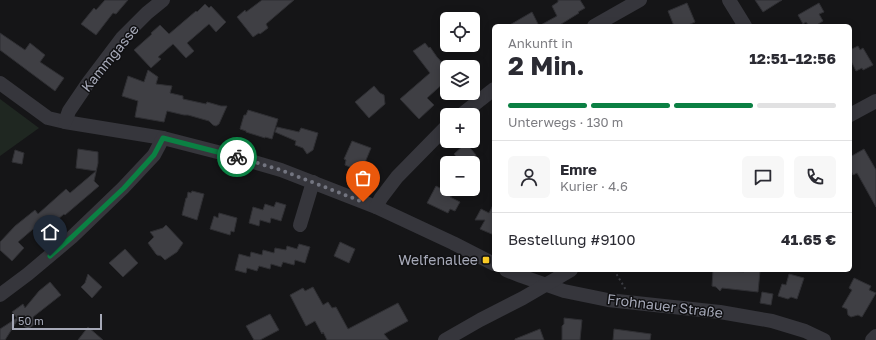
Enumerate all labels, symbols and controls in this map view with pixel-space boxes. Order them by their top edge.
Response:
map controls [440,12,480,196]
button: locate [440,12,480,52]
street label: Kammgasse [77,21,142,95]
text: Ankunft in [508,35,573,51]
text: 12:51–12:56 [749,49,836,67]
text: 2 Min. [508,50,585,81]
button: layers [440,60,480,100]
button: + [440,108,480,148]
text: Unterwegs · 130 m [508,114,623,130]
courier [217,137,257,177]
icon: bike [226,146,248,168]
button: − [440,156,480,196]
button: person [508,156,550,198]
button: chat [742,156,784,198]
button: phone [794,156,836,198]
text: Emre [560,160,597,178]
pin [346,161,380,202]
icon: bag [352,167,374,189]
text: Kurier · 4.6 [560,178,628,194]
pin [33,215,67,256]
icon: home [39,221,61,243]
text: Bestellung #9100 [508,230,635,248]
text: 41.65 € [781,230,836,248]
place label: Welfenallee [398,251,478,268]
marker: Welfenallee [481,255,491,265]
street label: Frohnauer Straße [606,290,724,321]
scale bar [12,312,102,331]
text: 50 m [18,314,44,327]

